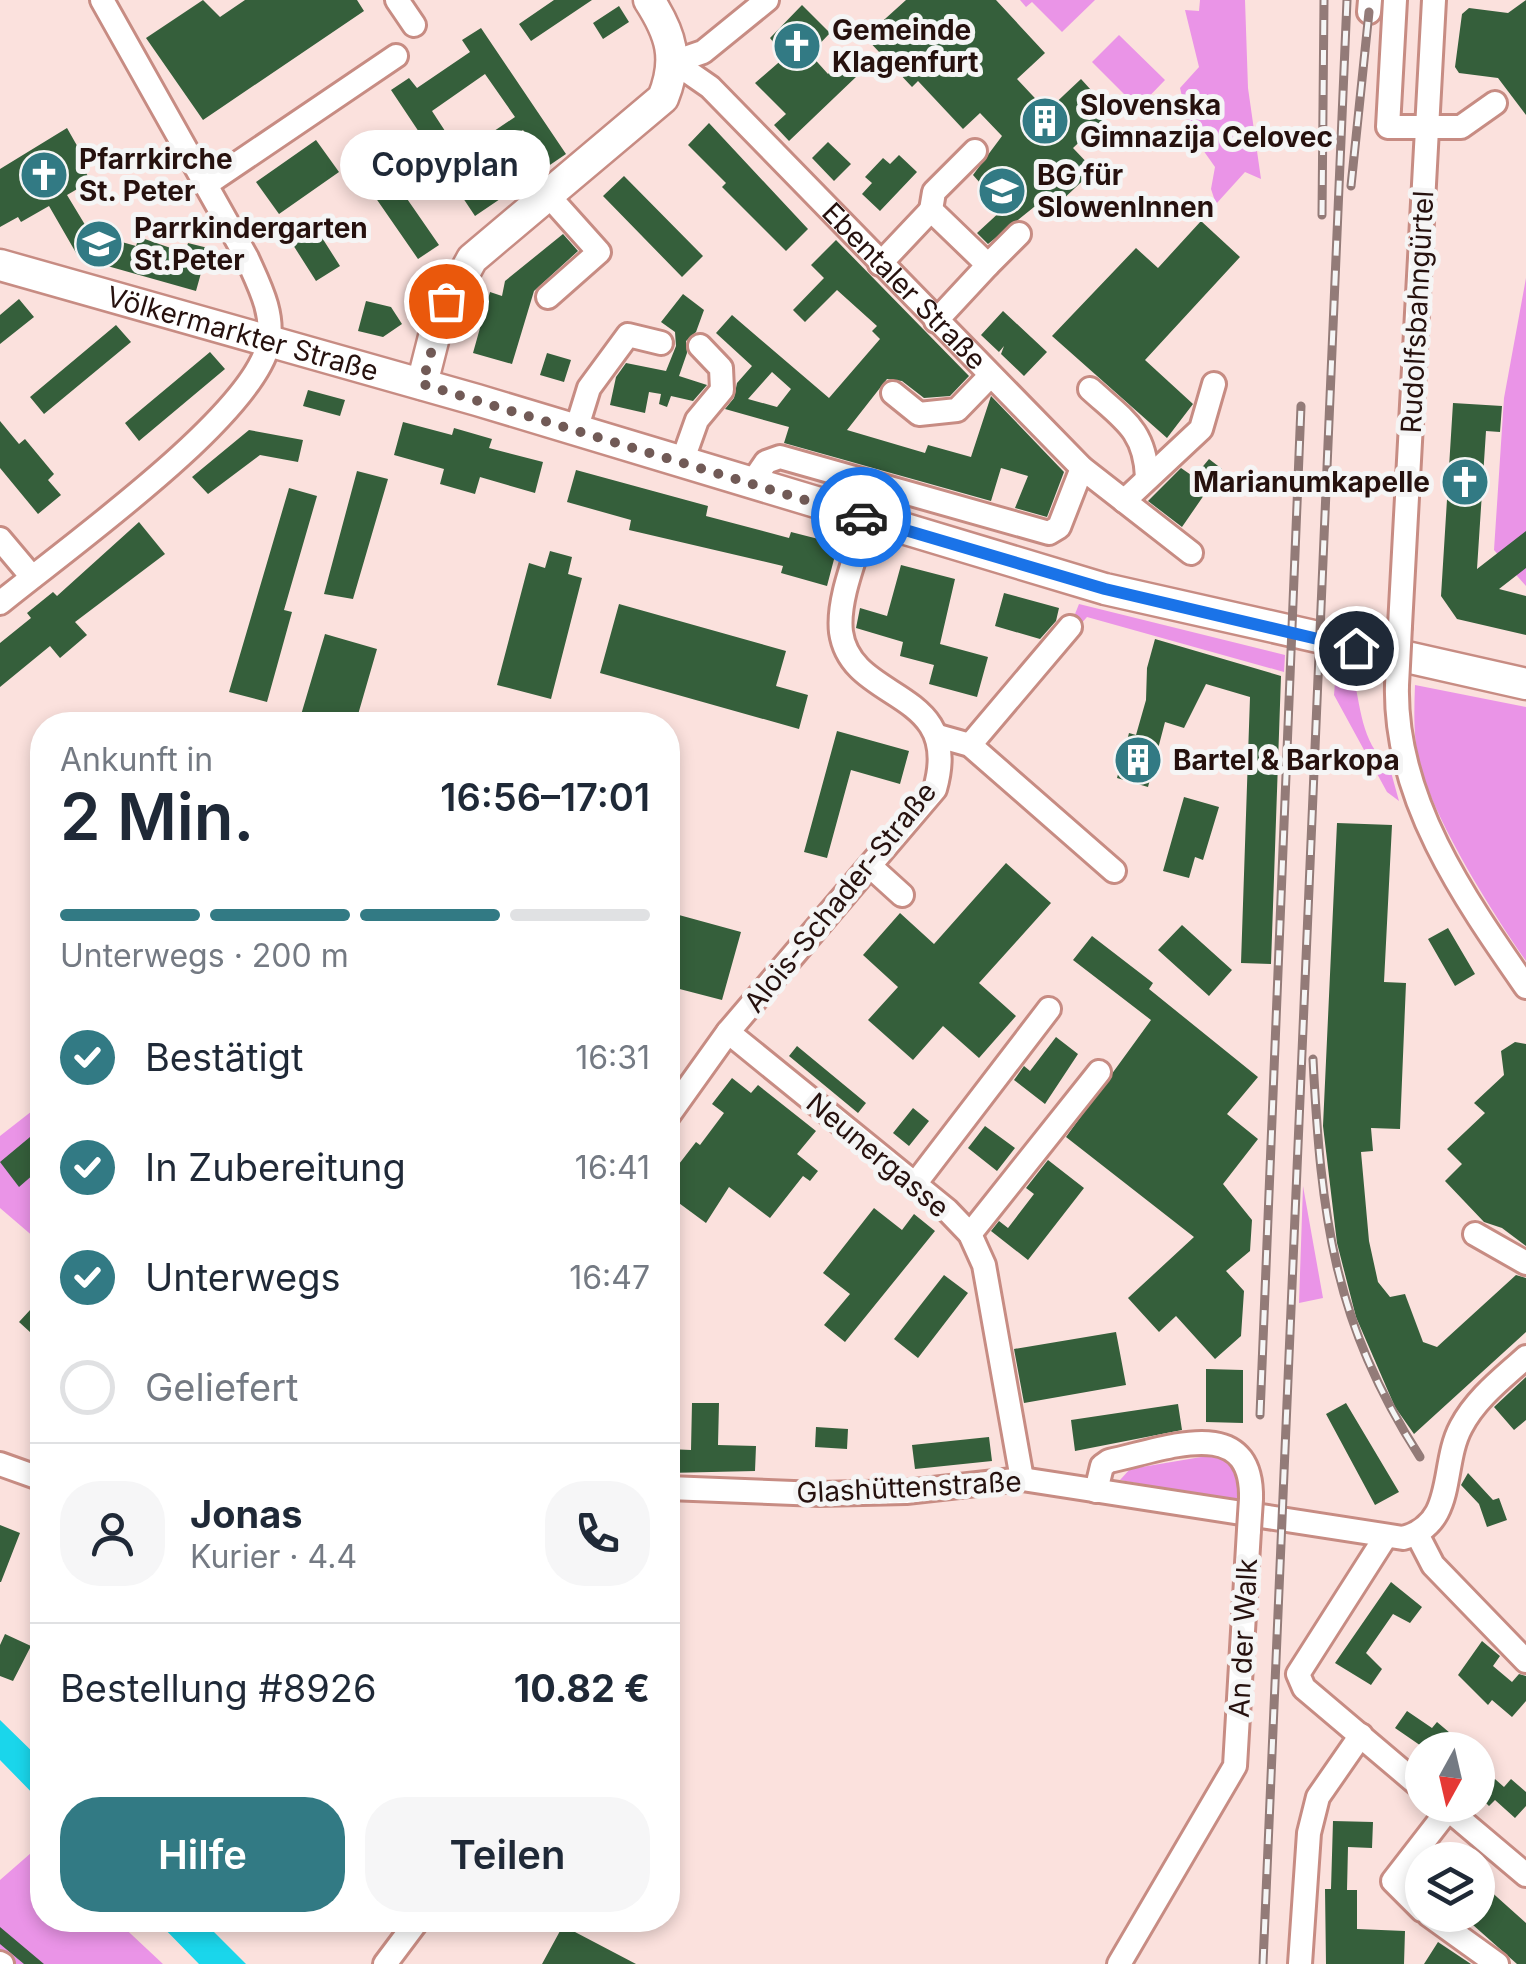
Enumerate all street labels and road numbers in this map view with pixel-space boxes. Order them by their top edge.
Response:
street label: Rudolfsbahngürtel [1394,190,1440,434]
street label: Ebentaler Straße [815,195,994,377]
street label: Völkermarkter Straße [103,279,382,388]
street label: Alois-Schader-Straße [737,775,943,1019]
street label: Neunergasse [800,1086,956,1224]
street label: Glashüttenstraße [796,1464,1022,1510]
street label: An der Walk [1222,1557,1264,1719]

